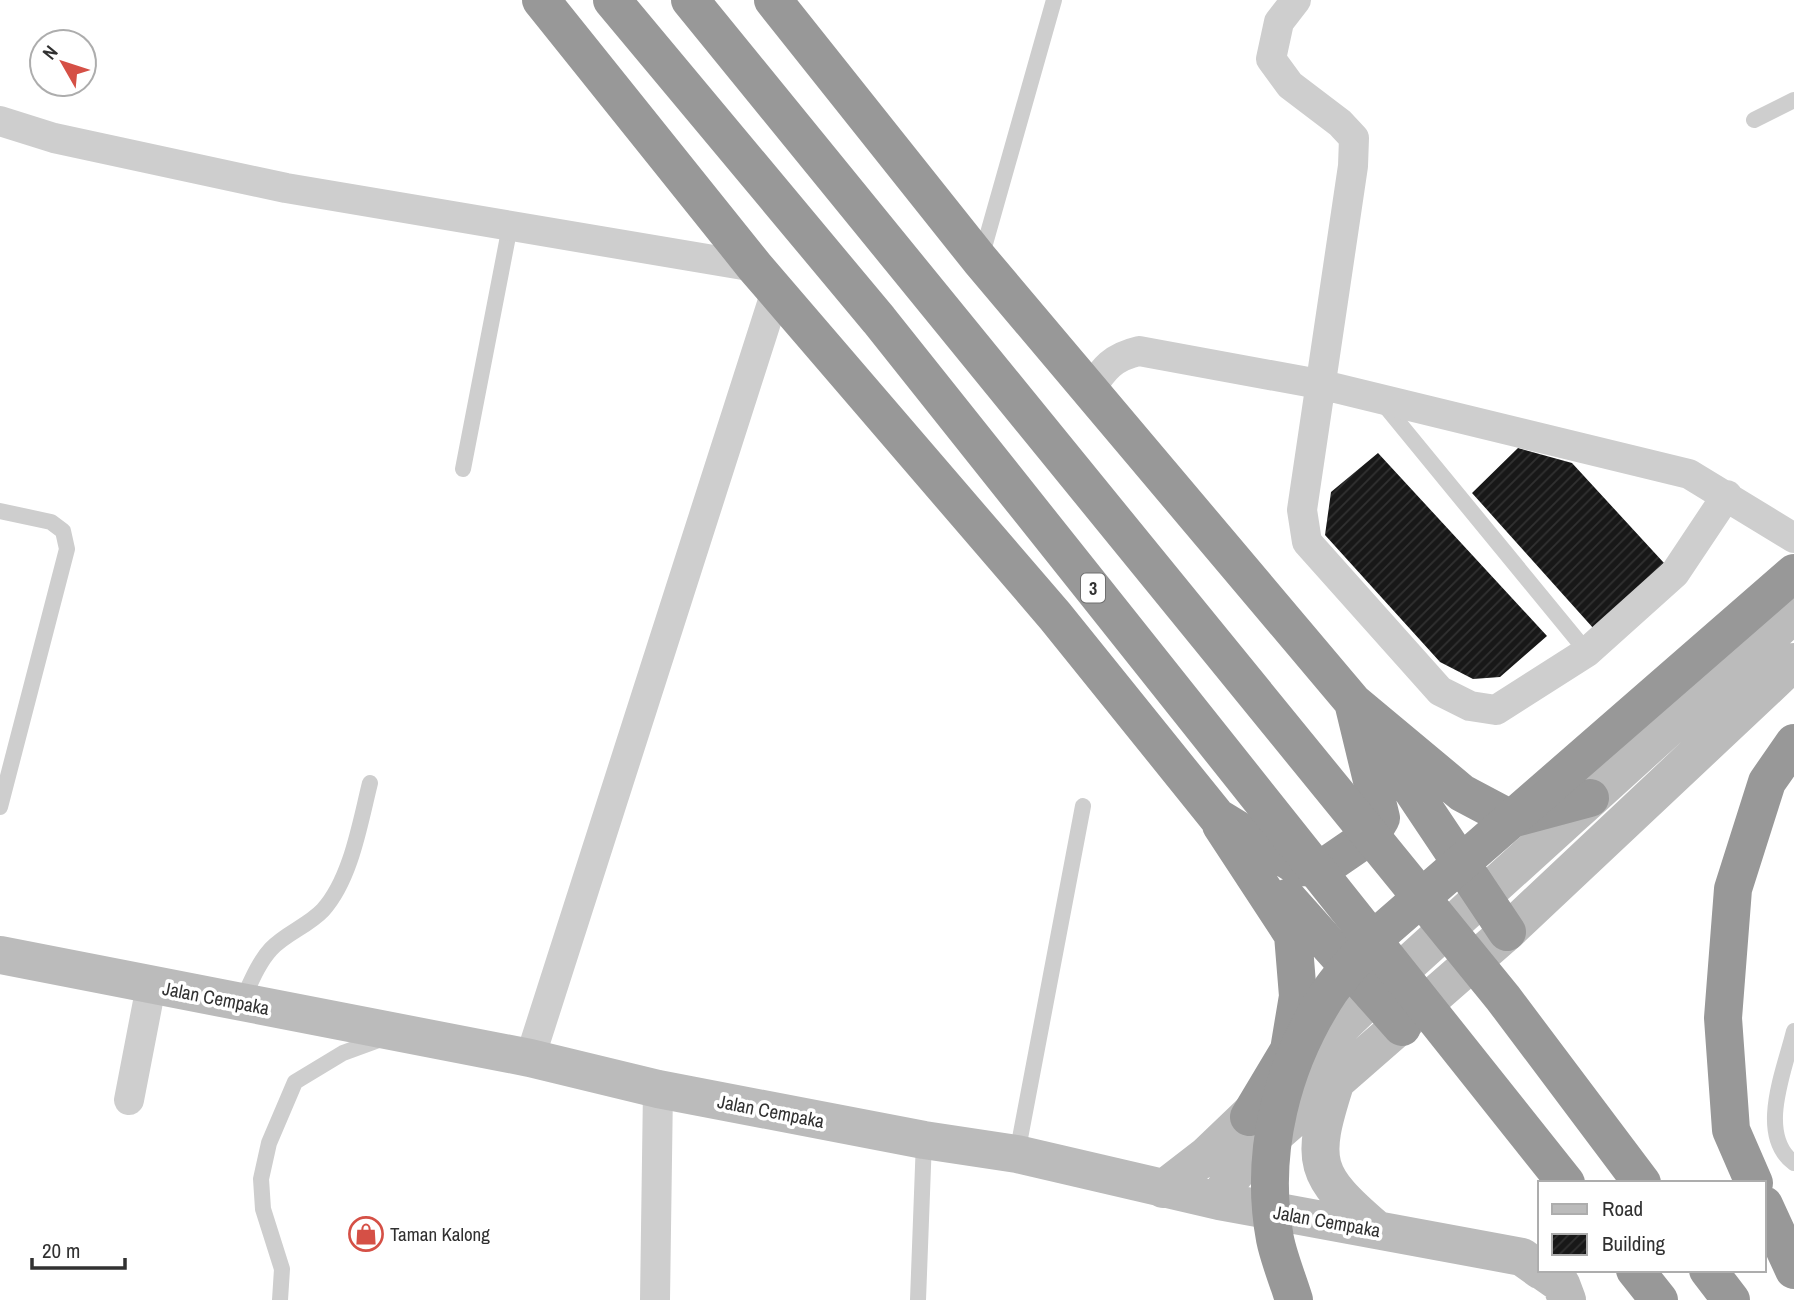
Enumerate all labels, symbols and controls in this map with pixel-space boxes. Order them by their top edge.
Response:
north arrow [28,28,98,98]
text: N [36,40,63,65]
road number: 3 [1081,574,1105,602]
street label: Jalan Cempaka [160,975,272,1021]
street label: Jalan Cempaka [715,1088,827,1134]
legend [1538,1181,1766,1272]
text: Road [1602,1194,1643,1223]
street label: Jalan Cempaka [1271,1199,1383,1243]
shop icon: Taman Kalong [347,1215,385,1253]
place label: Taman Kalong [390,1221,490,1247]
scale bar [32,1226,124,1270]
text: Building [1602,1229,1666,1258]
text: 20 m [42,1236,80,1265]

